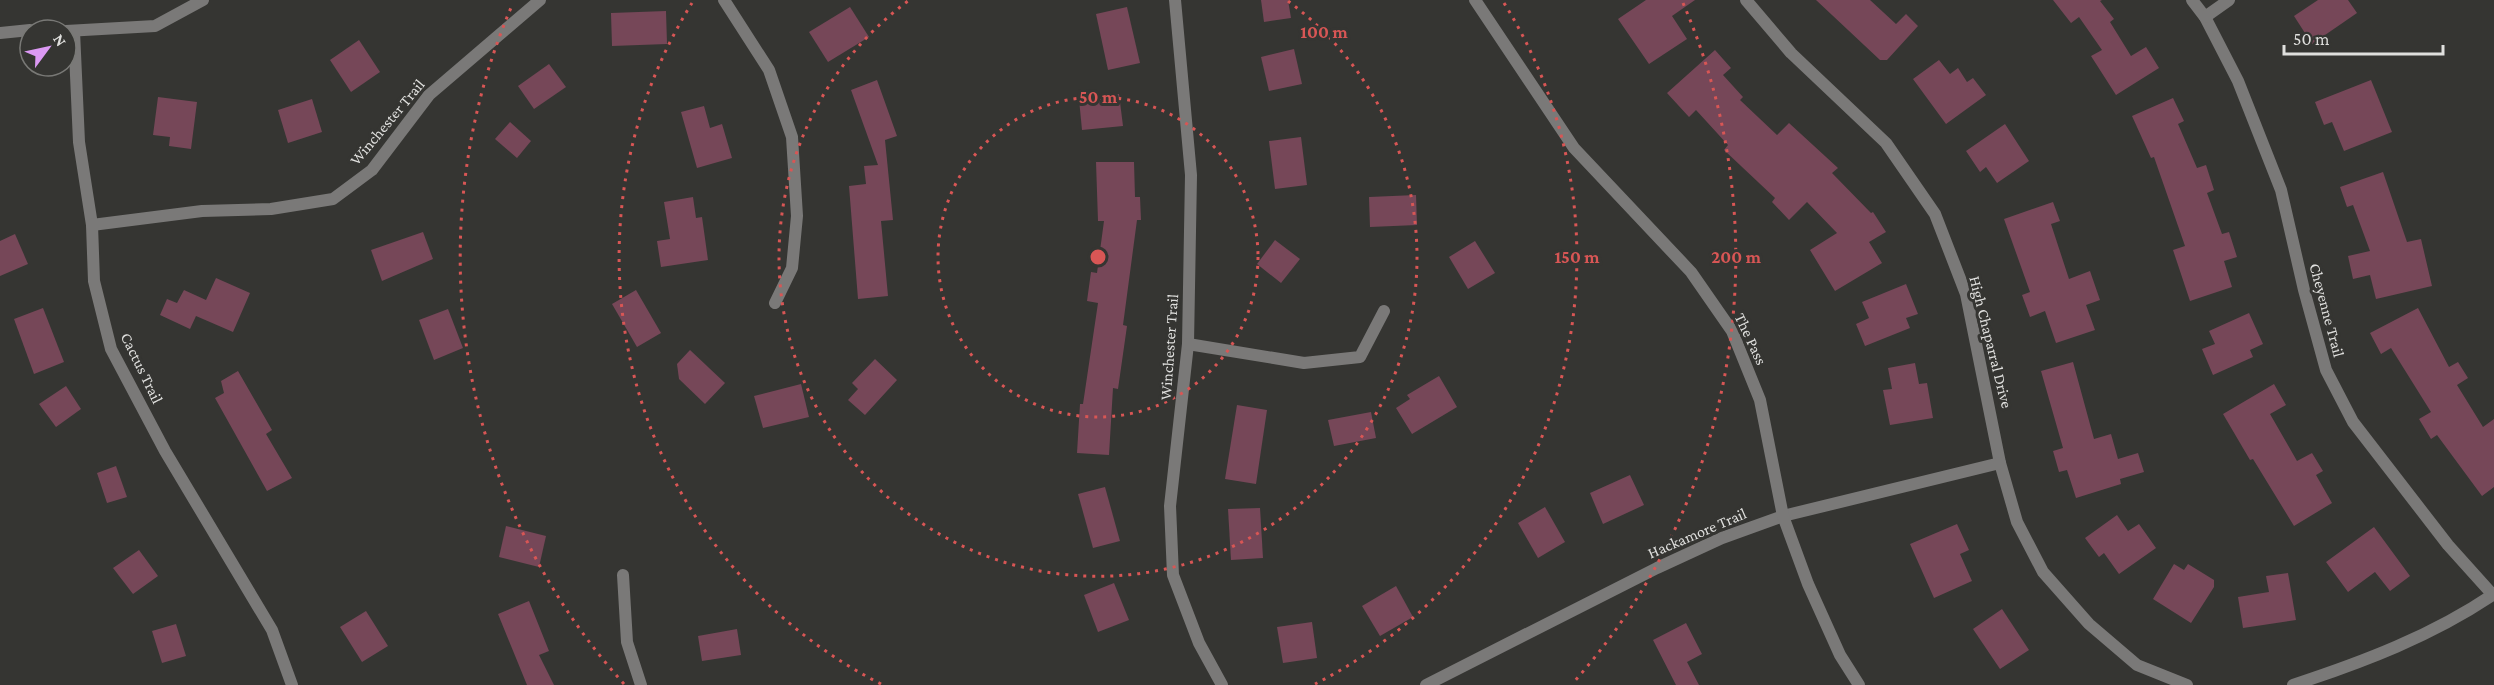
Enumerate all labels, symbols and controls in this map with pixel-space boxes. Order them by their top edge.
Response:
north arrow [18,18,78,78]
scale bar [2284,18,2443,56]
text: 100 m [1300,22,1348,42]
text: 50 m [2293,29,2330,49]
text: N [50,31,70,49]
street label: Winchester Trail [346,76,428,168]
text: 50 m [1079,87,1118,107]
centre of rings [1088,247,1108,267]
text: 150 m [1554,247,1600,267]
text: 200 m [1711,247,1762,267]
street label: Cheyenne Trail [2305,261,2348,359]
street label: High Chaparral Drive [1965,274,2016,410]
street label: Winchester Trail [1157,293,1181,401]
street label: The Pass [1732,310,1770,368]
street label: Cactus Trail [118,330,166,406]
street label: Hackamore Trail [1645,505,1749,561]

